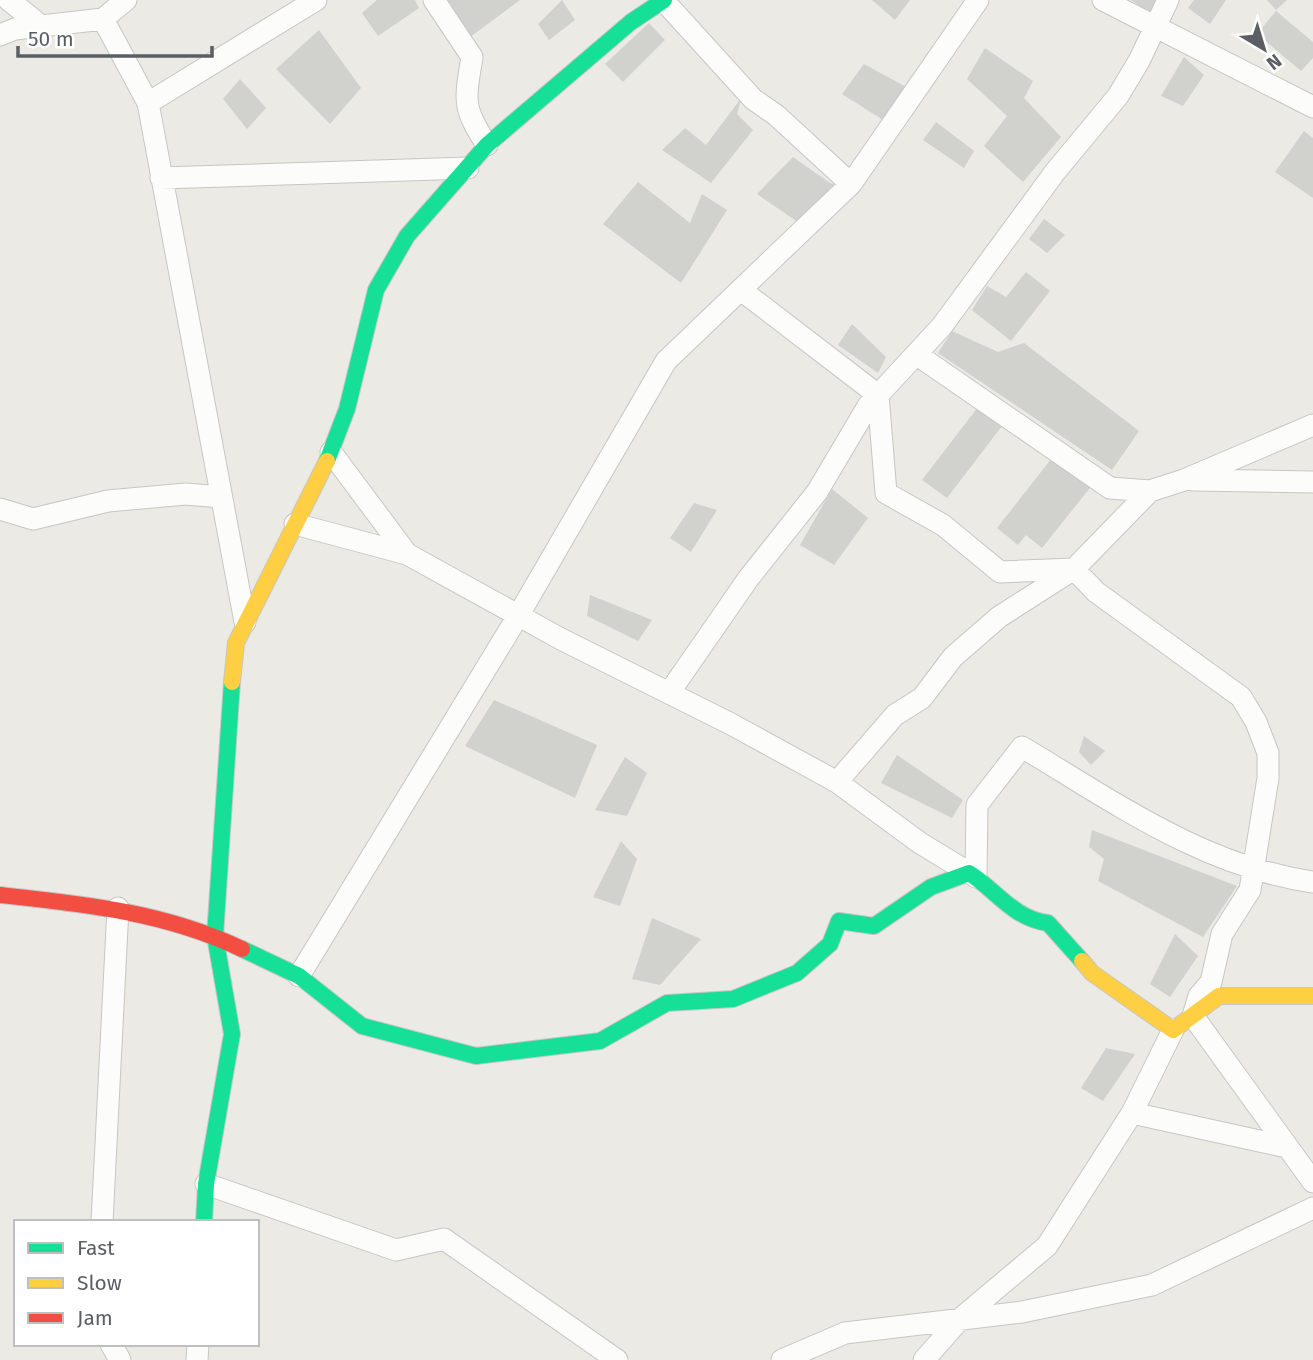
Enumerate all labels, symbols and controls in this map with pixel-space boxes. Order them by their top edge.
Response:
scale bar [18,14,212,58]
north arrow [1229,14,1299,84]
text: 50 m [28,26,74,52]
text: N [1262,49,1286,75]
legend [14,1220,259,1346]
text: Fast [77,1235,115,1261]
text: Slow [77,1270,122,1296]
text: Jam [77,1305,113,1331]

